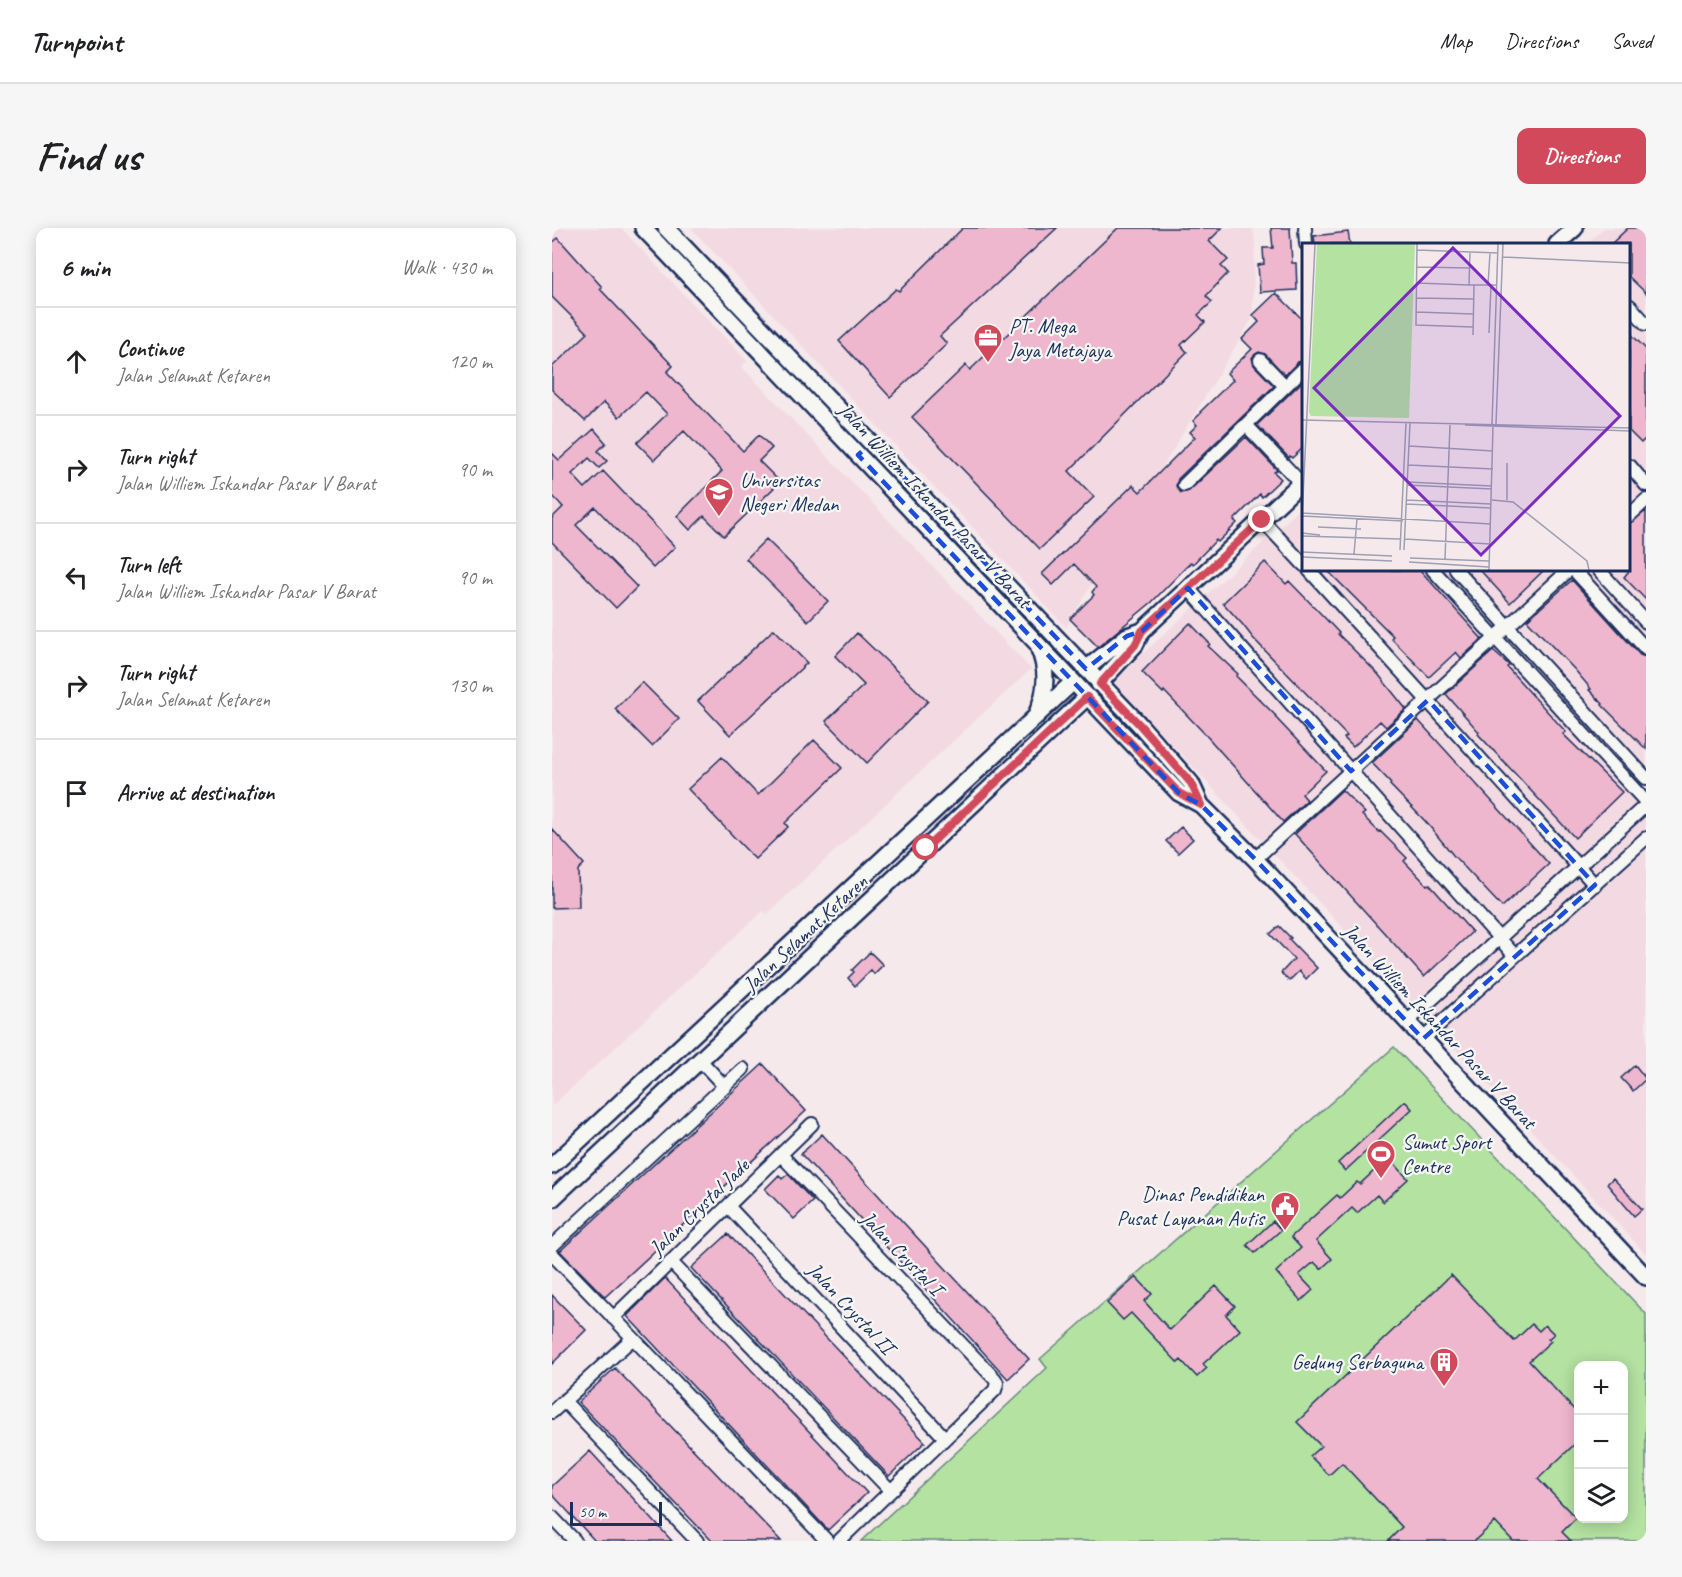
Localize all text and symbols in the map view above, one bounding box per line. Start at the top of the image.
text: Turnpoint [30,24,122,59]
text: Map [1440,28,1472,54]
text: Directions [1505,28,1578,54]
text: Saved [1611,28,1652,54]
button: Directions [1517,128,1646,184]
text: Find us [36,130,141,183]
inset map [1302,243,1631,572]
text: 6 min [60,251,110,284]
text: Walk · 430 m [402,255,492,280]
place label: PT. Mega Jaya Metajaya [1008,313,1114,363]
office icon: PT. Mega Jaya Metajaya [972,322,1004,364]
text: Continue [117,335,183,363]
icon: ahead [60,345,93,378]
text: 120 m [449,349,492,374]
text: Jalan Selamat Ketaren [117,363,270,388]
street label: Jalan Williem Iskandar Pasar V Barat [832,396,1039,615]
text: Turn right [117,443,194,471]
icon: right [60,453,93,486]
text: 90 m [458,457,492,482]
place label: Universitas Negeri Medan [740,467,839,517]
text: Jalan Williem Iskandar Pasar V Barat [117,471,376,496]
school or university icon: Universitas Negeri Medan [703,476,735,518]
route end [1248,506,1274,532]
text: Turn left [117,551,181,579]
icon: left [60,561,93,594]
text: 90 m [458,565,492,590]
text: Jalan Williem Iskandar Pasar V Barat [117,579,376,604]
text: Turn right [117,659,194,687]
icon: right [60,669,93,702]
text: 130 m [449,673,492,698]
text: Jalan Selamat Ketaren [117,687,270,712]
icon: arrive [60,777,93,810]
text: Arrive at destination [117,779,274,807]
route start [912,834,938,860]
street label: Jalan Selamat Ketaren [737,868,873,998]
street label: Jalan Williem Iskandar Pasar V Barat [1337,917,1544,1136]
place label: Sumut Sport Centre [1402,1129,1493,1179]
sports icon: Sumut Sport Centre [1365,1138,1397,1180]
street label: Jalan Crystal Jade [643,1152,755,1262]
place label: Dinas Pendidikan Pusat Layanan Autis [1117,1181,1266,1231]
public building icon: Dinas Pendidikan Pusat Layanan Autis [1269,1190,1301,1232]
street label: Jalan Crystal I [855,1205,952,1304]
street label: Jalan Crystal II [801,1256,903,1363]
building icon: Gedung Serbaguna [1428,1346,1460,1388]
place label: Gedung Serbaguna [1292,1349,1425,1375]
map controls [1574,1361,1628,1523]
button: + [1574,1361,1628,1415]
button: − [1574,1415,1628,1469]
button: layers [1574,1469,1628,1523]
scale bar [570,1499,662,1526]
text: 50 m [579,1502,606,1522]

